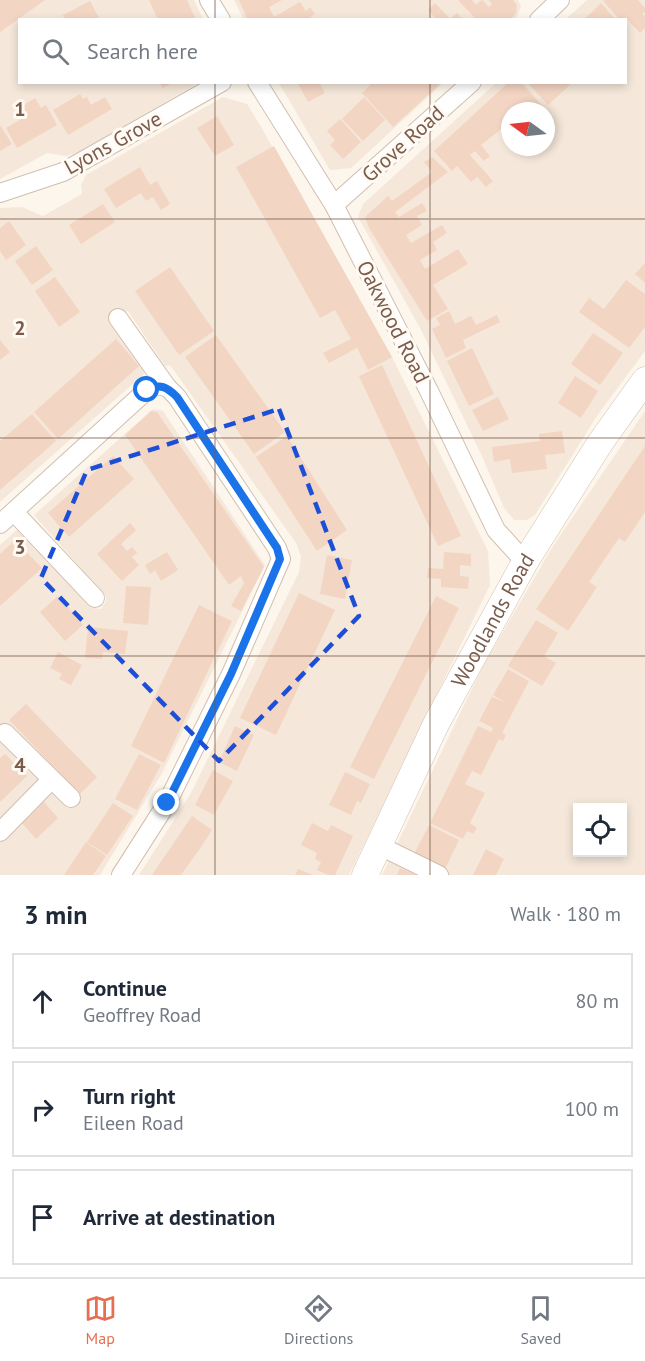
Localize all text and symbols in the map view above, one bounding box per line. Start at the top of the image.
search box [18,18,627,84]
icon: search [39,35,72,68]
text: Search here [87,37,198,65]
text: 1 [14,96,26,122]
street label: Grove Road [356,100,449,188]
north arrow [501,102,555,156]
street label: Lyons Grove [59,105,166,180]
street label: Oakwood Road [351,256,436,388]
text: 2 [14,315,26,341]
route start [133,376,159,402]
text: 3 [14,534,26,560]
street label: Woodlands Road [445,548,540,692]
text: 4 [14,752,26,778]
route end [153,789,179,815]
map controls [573,803,627,857]
button: locate [573,803,627,857]
text: 3 min [24,898,87,931]
text: Walk · 180 m [510,901,621,927]
text: Continue [83,974,167,1002]
icon: ahead [26,985,59,1018]
text: 80 m [576,988,619,1014]
text: Geoffrey Road [83,1002,201,1028]
text: Turn right [83,1082,175,1110]
icon: right [26,1093,59,1126]
text: 100 m [565,1096,619,1122]
text: Eileen Road [83,1110,184,1136]
icon: arrive [26,1201,59,1234]
text: Arrive at destination [83,1203,275,1231]
tab: Map [84,1292,117,1348]
tab: Directions [284,1292,353,1348]
tab: Saved [521,1292,561,1348]

